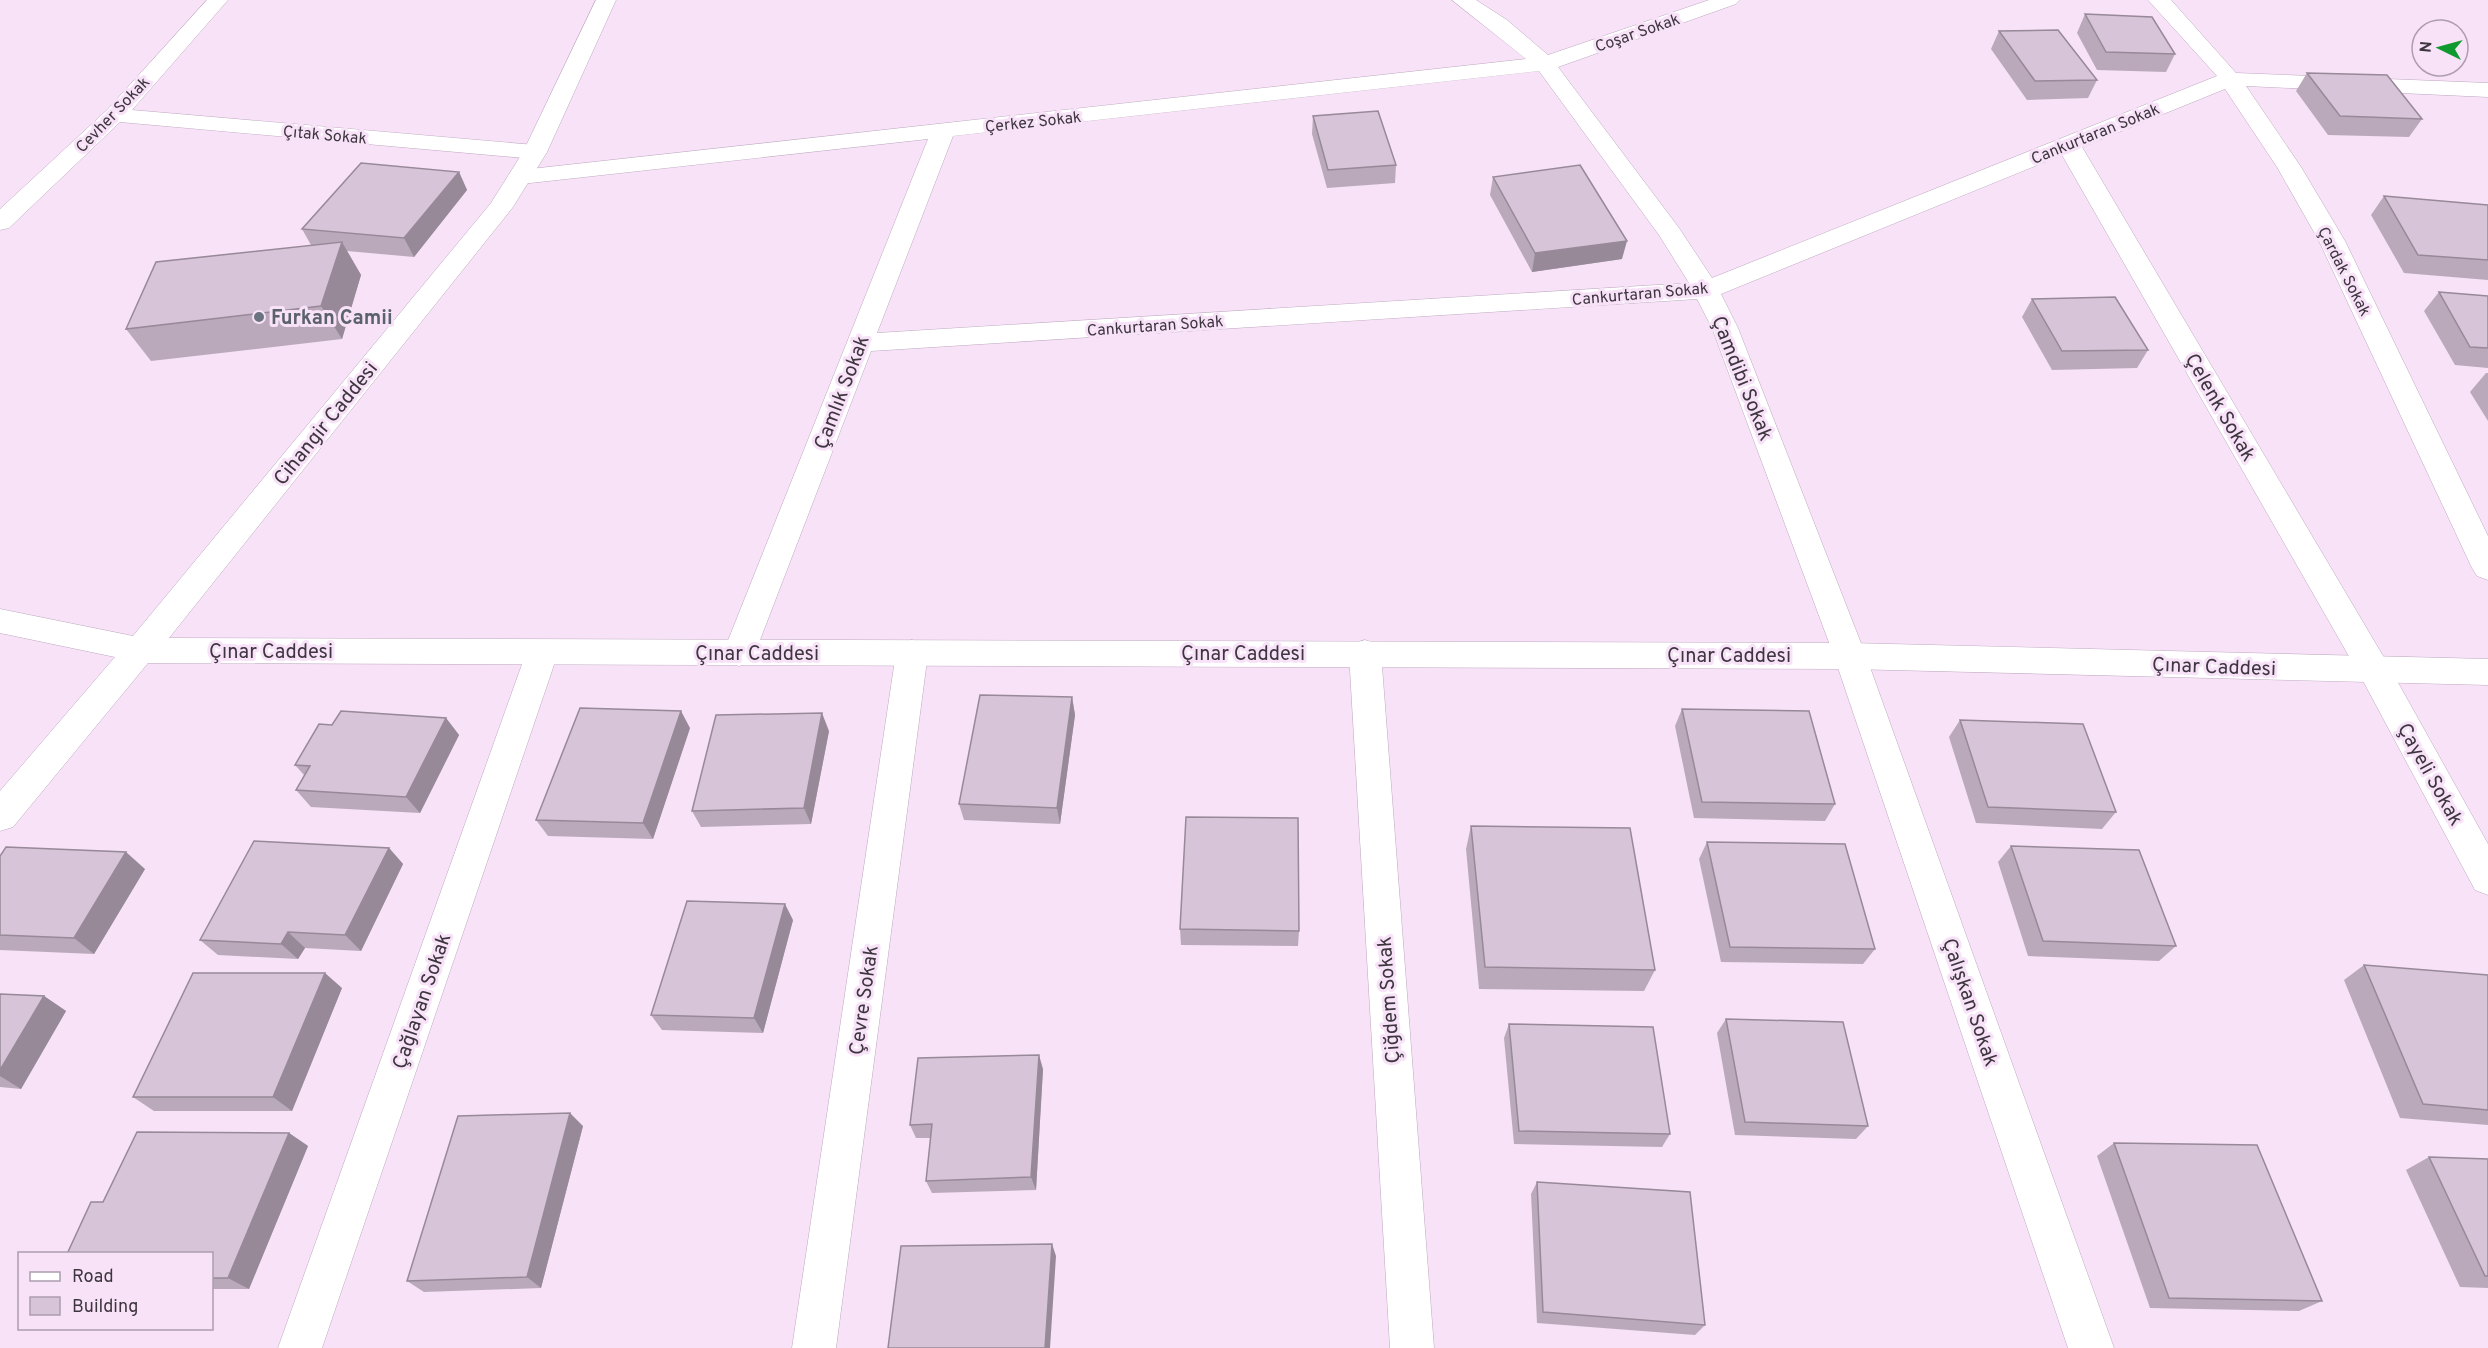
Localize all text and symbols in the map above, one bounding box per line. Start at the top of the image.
street label: Coşar Sokak [1593,10,1683,58]
north arrow [2410,18,2470,78]
text: N [2417,40,2438,53]
street label: Cevher Sokak [72,73,155,158]
street label: Cankurtaran Sokak [2029,100,2163,170]
street label: Çerkez Sokak [984,108,1082,138]
street label: Çıtak Sokak [282,122,368,150]
street label: Çardak Sokak [2312,224,2374,320]
street label: Cankurtaran Sokak [1571,279,1709,311]
place label: Furkan Camii [271,306,393,332]
marker: Furkan Camii [252,310,266,324]
street label: Cankurtaran Sokak [1086,312,1224,342]
street label: Çamdibi Sokak [1704,313,1778,445]
street label: Çamlık Sokak [809,332,877,454]
street label: Çelenk Sokak [2178,349,2261,467]
street label: Cihangir Caddesi [269,357,384,491]
street label: Çınar Caddesi [209,640,333,666]
street label: Çınar Caddesi [695,642,819,668]
street label: Çınar Caddesi [1181,642,1305,668]
street label: Çınar Caddesi [1667,644,1791,670]
street label: Çınar Caddesi [2151,653,2276,683]
street label: Çayeli Sokak [2390,719,2468,831]
street label: Çağlayan Sokak [388,930,458,1073]
street label: Çalışkan Sokak [1935,935,2003,1070]
street label: Çiğdem Sokak [1373,936,1407,1064]
street label: Çevre Sokak [844,944,886,1057]
legend [18,1252,213,1330]
text: Road [72,1266,114,1289]
text: Building [72,1296,138,1319]

